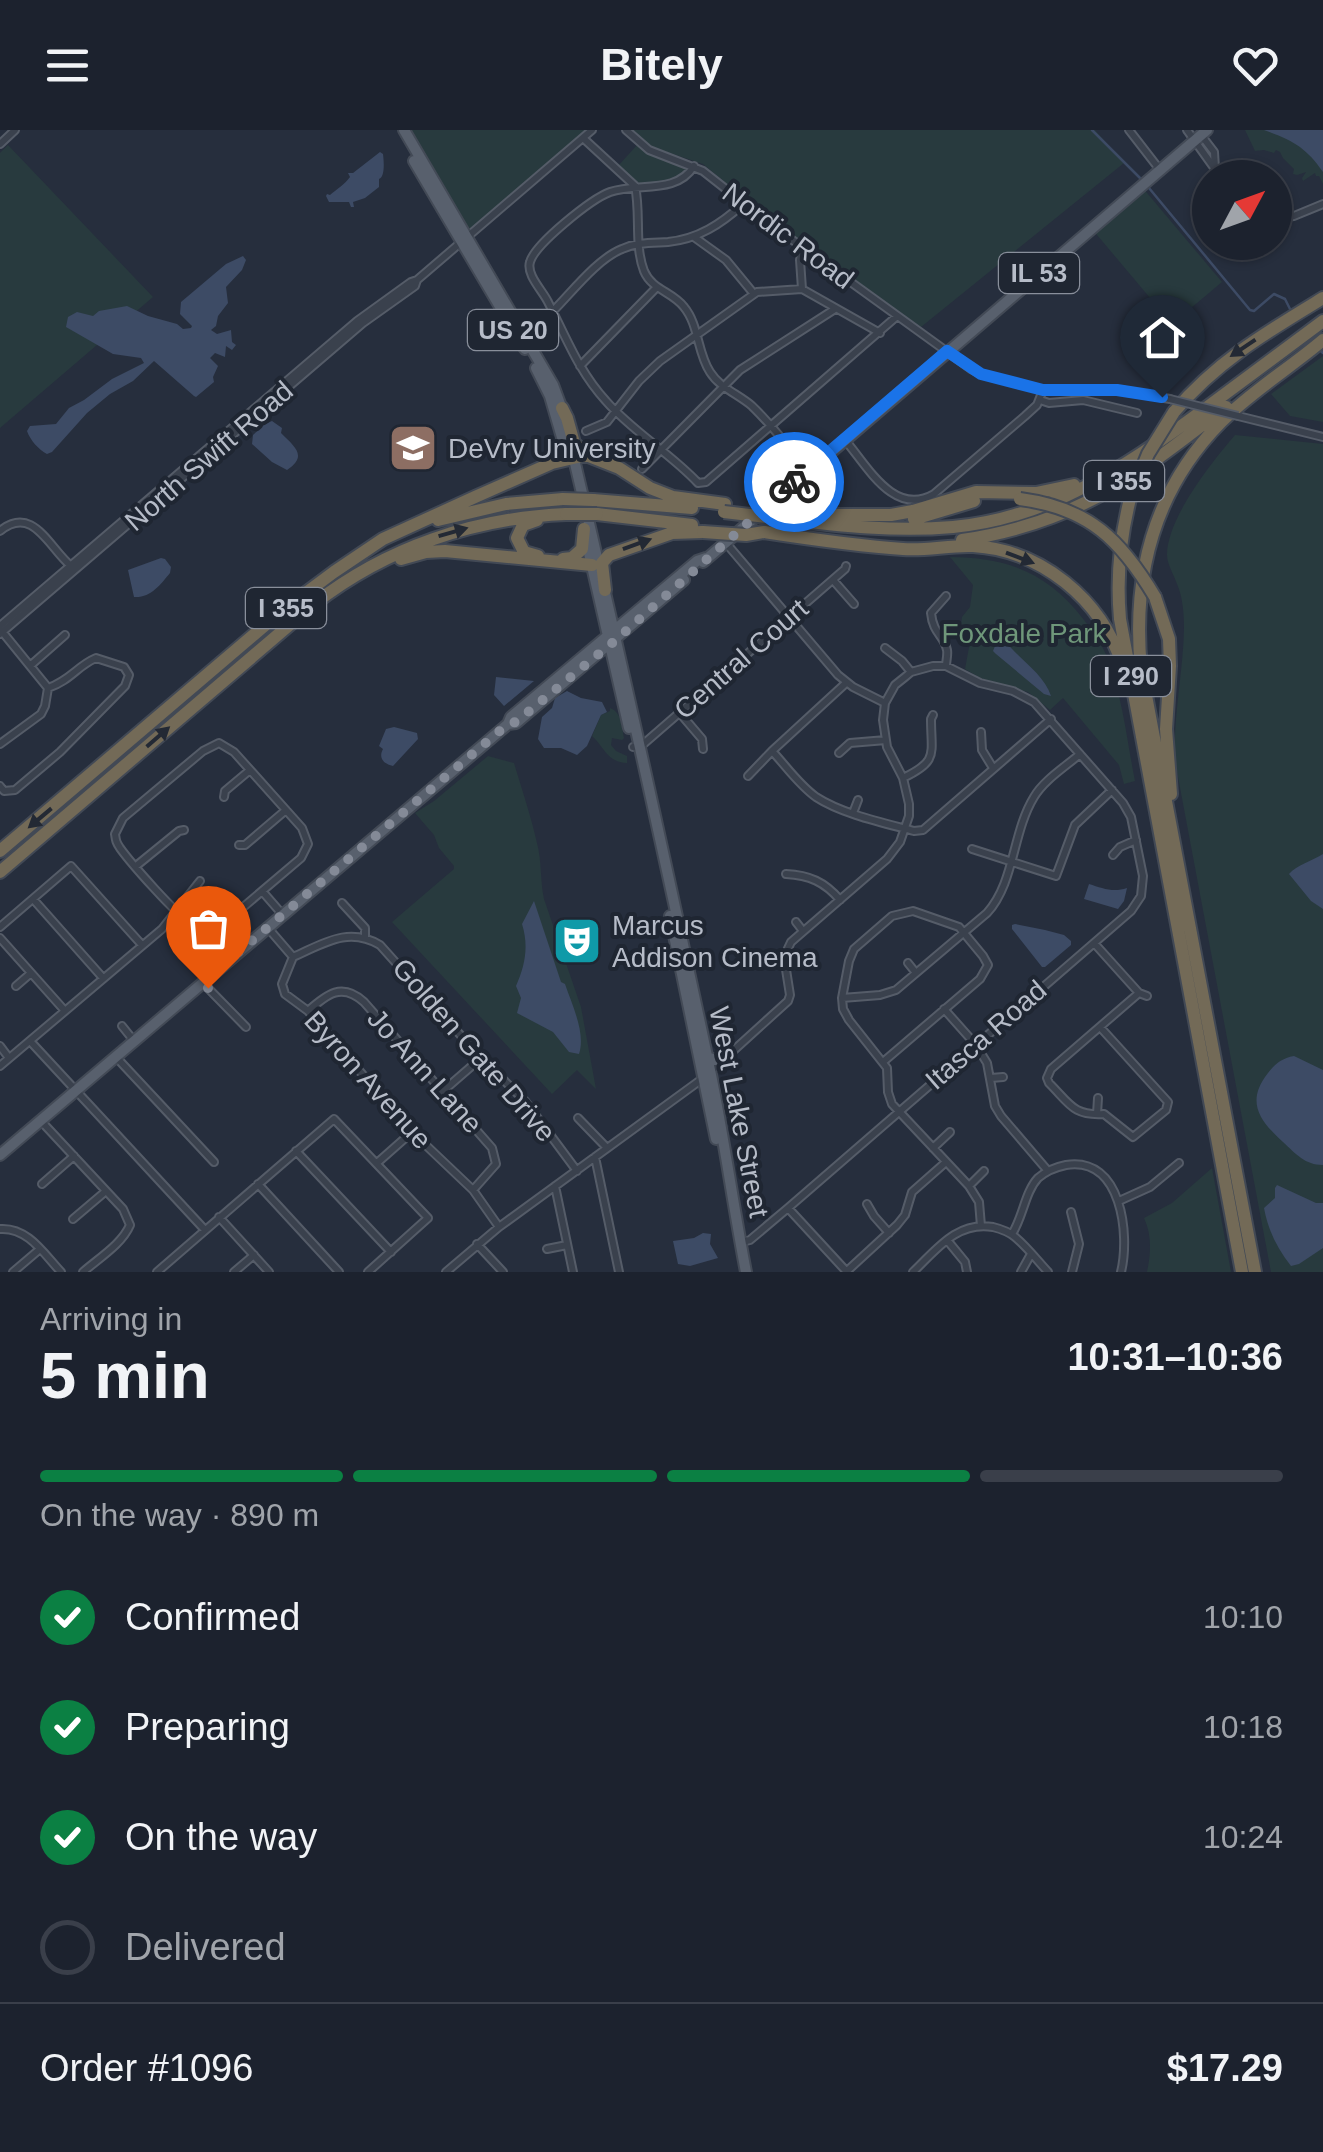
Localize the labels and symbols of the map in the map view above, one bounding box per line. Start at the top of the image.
north arrow [1192,160,1292,260]
street label: Nordic Road [717,177,859,295]
road number: IL 53 [999,253,1079,293]
pin [1120,295,1205,398]
road number: US 20 [468,310,558,350]
one-way arrow [1230,338,1257,357]
street label: North Swift Road [119,375,299,537]
school or university icon: DeVry University [387,422,439,474]
courier [744,432,844,532]
place label: DeVry University [448,433,655,464]
road number: I 355 [1084,461,1164,501]
one-way arrow [438,524,469,539]
one-way arrow [622,536,652,551]
one-way arrow [1005,551,1035,566]
road number: I 355 [246,588,326,628]
street label: Central Court [668,593,814,725]
park label: Foxdale Park [942,618,1107,649]
road number: I 290 [1091,656,1171,696]
one-way arrow [146,726,171,748]
one-way arrow [28,807,53,829]
pin [166,886,251,989]
place label: Marcus Addison Cinema [612,910,818,973]
theatre icon: Marcus Addison Cinema [551,915,603,967]
street label: Golden Gate Drive [386,952,562,1148]
street label: Itasca Road [919,974,1053,1096]
street label: Jo Ann Lane [361,1003,489,1139]
street label: West Lake Street [703,1004,775,1220]
street label: Byron Avenue [298,1005,438,1155]

